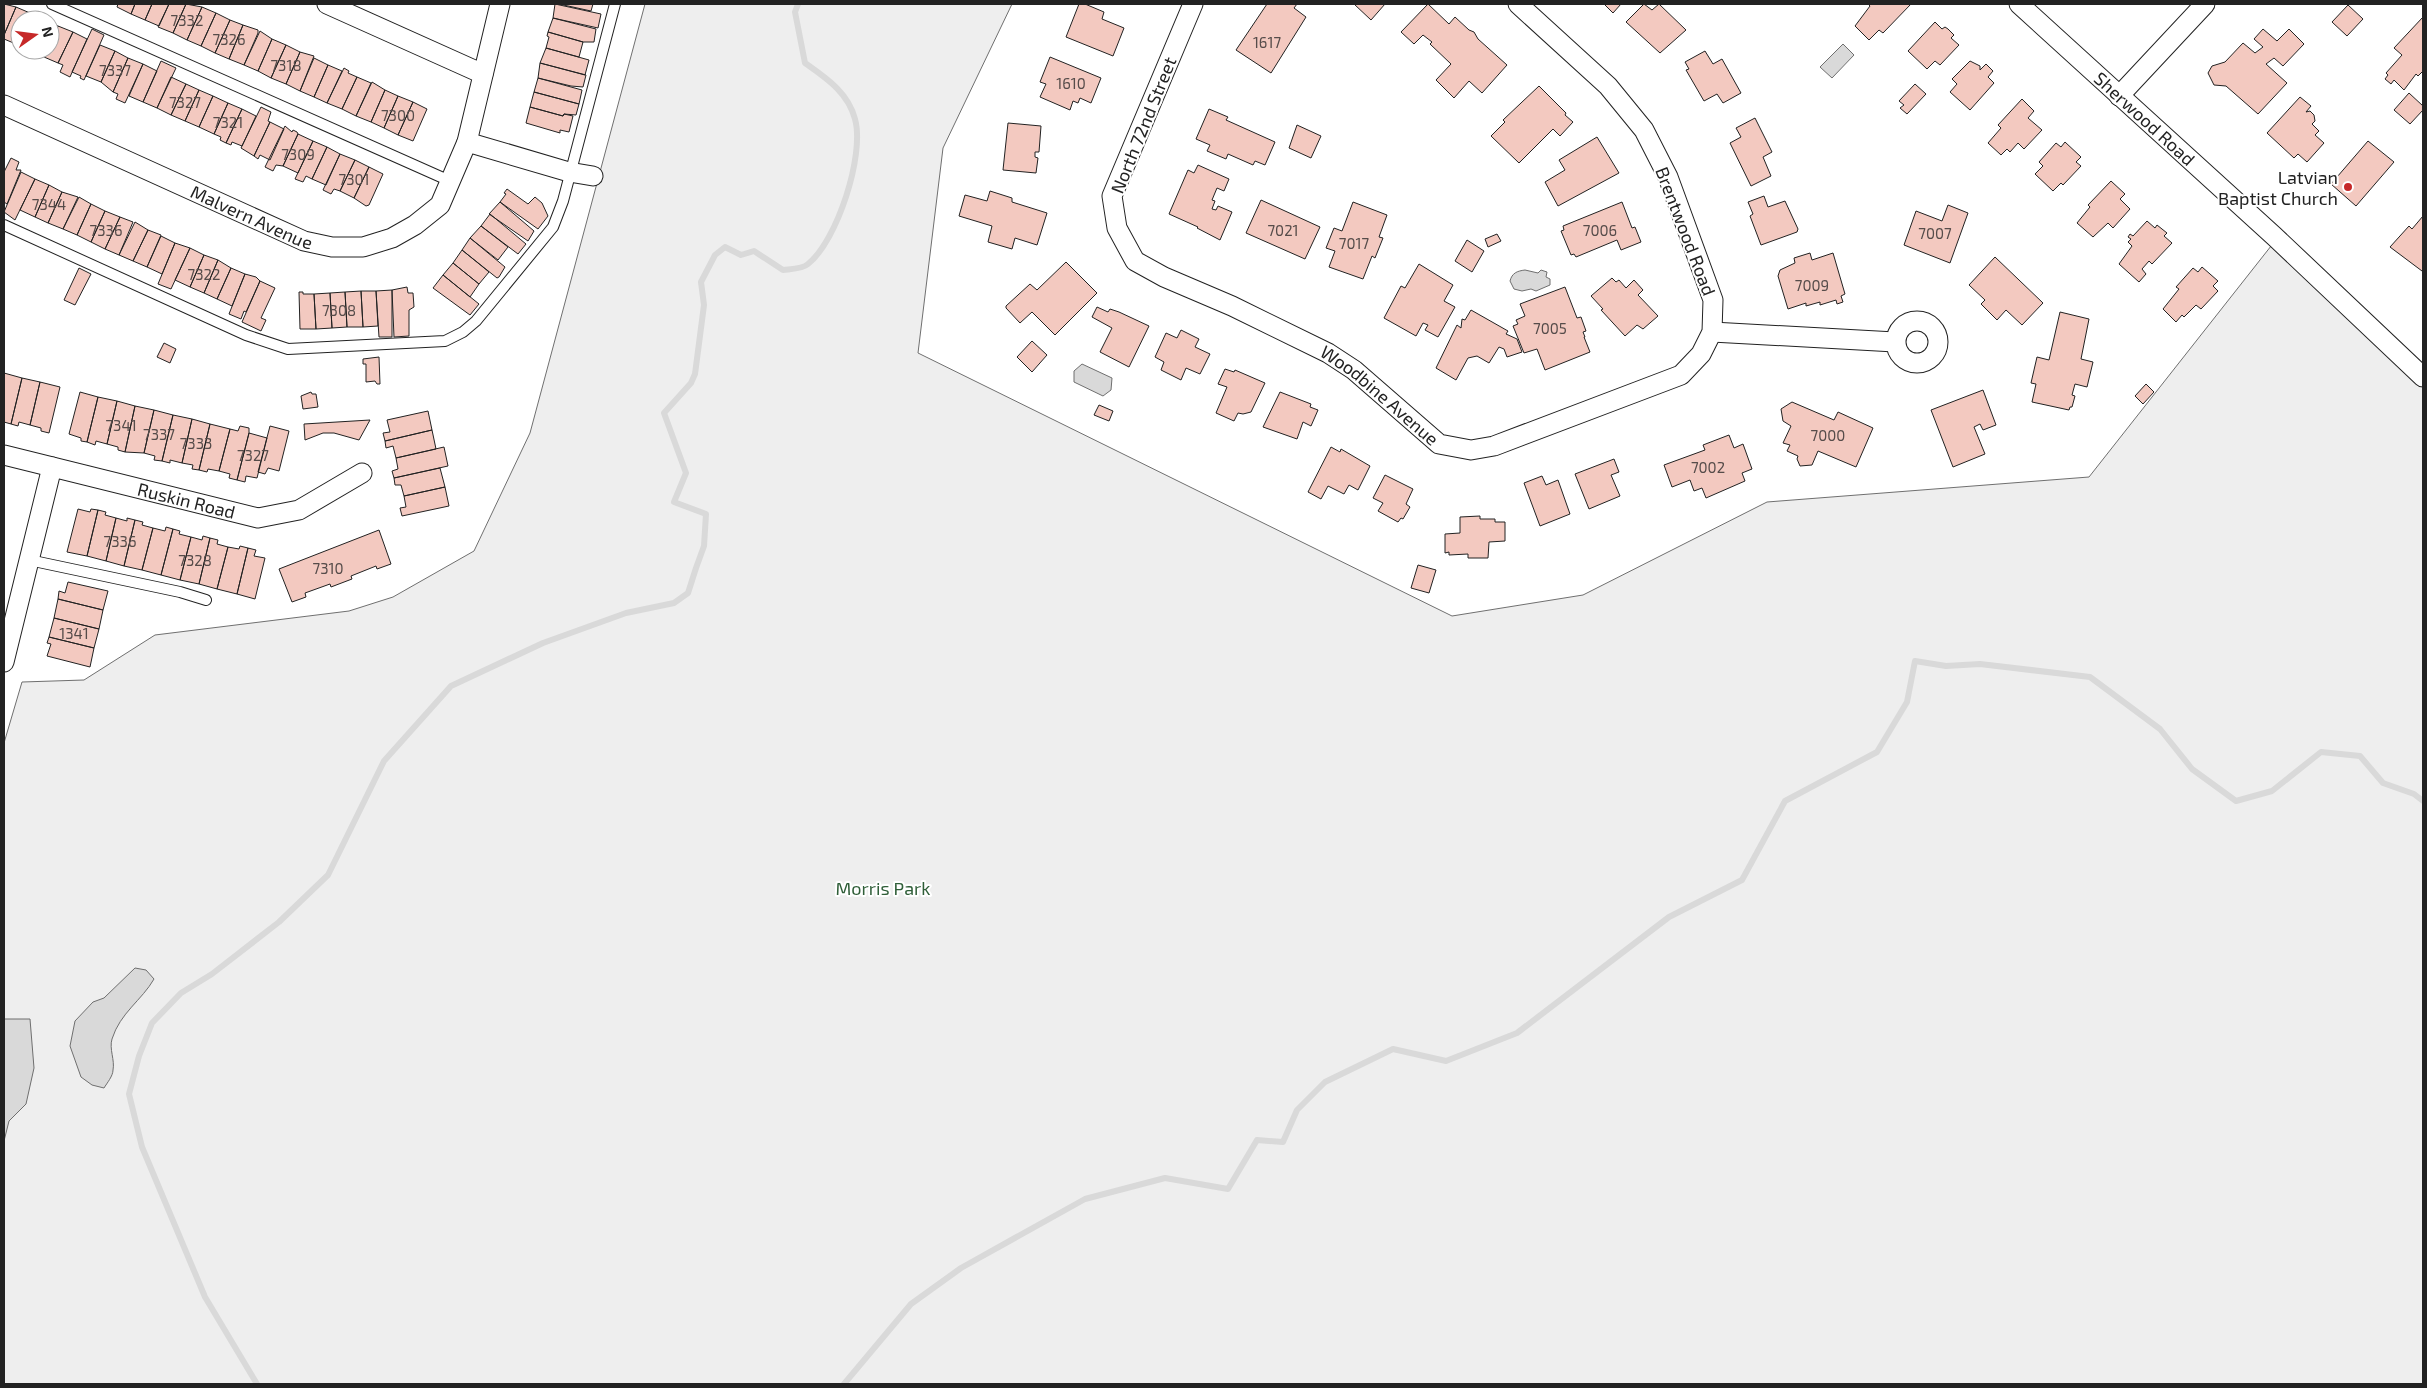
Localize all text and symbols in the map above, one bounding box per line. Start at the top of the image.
north arrow [10,10,60,60]
house number: 7332 [171,11,203,29]
text: N [39,25,58,39]
house number: 7326 [212,30,246,48]
house number: 1617 [1253,33,1281,51]
street label: North 72nd Street [1106,53,1181,197]
house number: 7318 [270,56,302,74]
house number: 7337 [99,61,131,79]
street label: Sherwood Road [2090,67,2200,170]
house number: 1610 [1056,74,1086,92]
house number: 7327 [169,93,201,111]
house number: 7300 [381,106,415,124]
house number: 7321 [213,113,243,131]
house number: 7309 [281,145,315,163]
street label: Brentwood Road [1651,164,1721,298]
place label: Latvian Baptist Church [2218,166,2338,209]
house number: 7301 [338,170,370,188]
street label: Malvern Avenue [187,180,314,253]
marker: Latvian Baptist Church [2342,181,2354,193]
house number: 7344 [32,195,66,213]
house number: 7336 [90,221,122,239]
house number: 7021 [1267,221,1299,239]
house number: 7006 [1583,221,1617,239]
house number: 7007 [1918,224,1952,242]
house number: 7017 [1339,234,1369,252]
house number: 7322 [188,265,220,283]
house number: 7009 [1795,276,1829,294]
house number: 7308 [322,301,356,319]
house number: 7005 [1533,319,1567,337]
street label: Woodbine Avenue [1317,340,1443,450]
house number: 7341 [105,416,137,434]
house number: 7337 [143,425,175,443]
house number: 7000 [1811,426,1845,444]
house number: 7333 [180,434,212,452]
house number: 7327 [237,446,269,464]
house number: 7002 [1691,458,1725,476]
street label: Ruskin Road [135,478,238,523]
house number: 7336 [104,532,136,550]
house number: 7328 [178,551,212,569]
house number: 7310 [312,559,344,577]
house number: 1341 [59,624,89,642]
park label: Morris Park [836,877,930,899]

